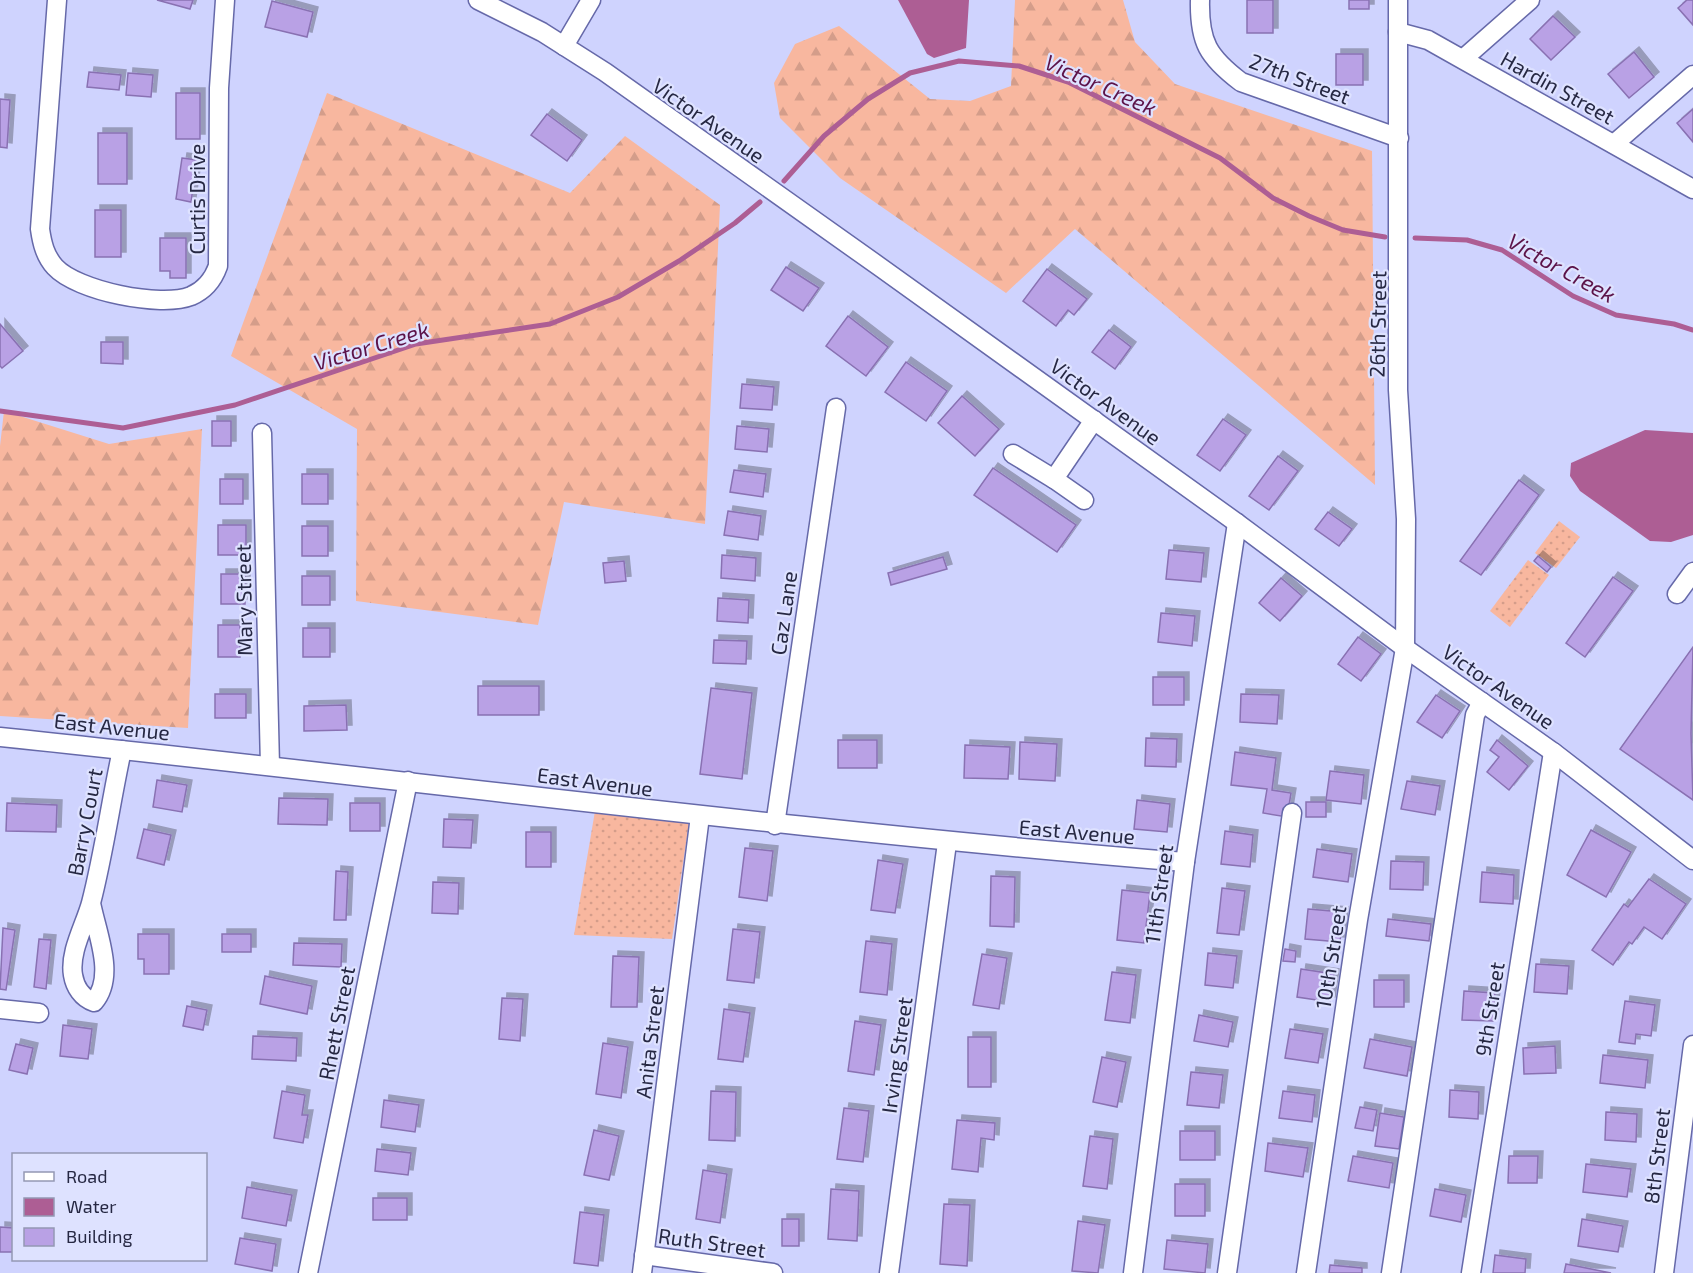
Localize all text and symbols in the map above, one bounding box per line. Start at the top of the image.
street label: Hardin Street [1497,45,1619,129]
street label: 27th Street [1246,47,1354,109]
water label: Victor Creek [1041,48,1161,120]
street label: Victor Avenue [648,72,770,168]
street label: Curtis Drive [184,144,209,254]
water label: Victor Creek [1503,227,1621,307]
street label: 26th Street [1364,270,1390,378]
water label: Victor Creek [310,315,432,375]
street label: Victor Avenue [1046,352,1166,450]
street label: Mary Street [230,544,256,656]
street label: Caz Lane [765,569,801,657]
street label: Victor Avenue [1438,638,1560,734]
street label: East Avenue [53,707,171,745]
street label: East Avenue [536,761,654,801]
street label: Barry Court [61,766,107,878]
street label: East Avenue [1018,813,1136,849]
street label: 11th Street [1139,843,1177,945]
street label: 10th Street [1309,904,1351,1010]
street label: 9th Street [1469,960,1509,1058]
street label: Rhett Street [313,964,359,1082]
street label: Anita Street [630,984,668,1100]
street label: Irving Street [875,995,917,1115]
street label: 8th Street [1638,1107,1674,1205]
legend [12,1153,207,1261]
text: Road [66,1165,107,1187]
text: Water [66,1195,116,1217]
street label: Ruth Street [657,1222,767,1262]
text: Building [66,1225,133,1247]

